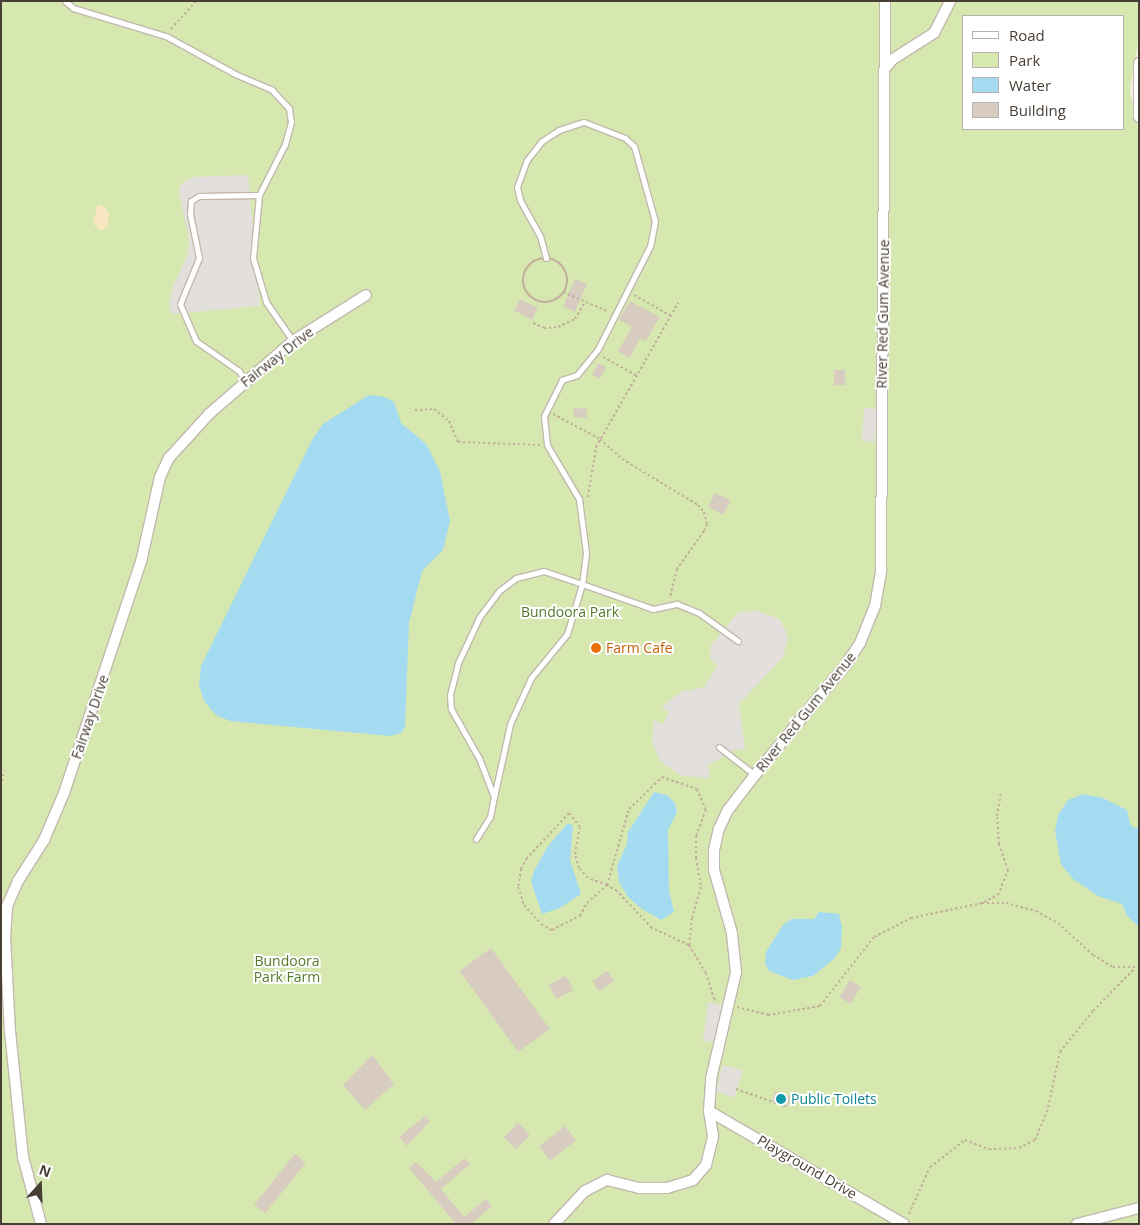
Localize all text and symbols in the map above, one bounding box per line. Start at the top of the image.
legend [962,15,1125,130]
text: Road [1009,25,1045,45]
text: Park [1009,50,1040,70]
text: Water [1009,75,1051,95]
text: Building [1009,100,1066,120]
street label: River Red Gum Avenue [873,239,893,389]
street label: Fairway Drive [237,323,317,391]
park label: Bundoora Park [521,604,619,620]
place label: Farm Cafe [606,640,672,656]
marker: Farm Cafe [590,642,602,654]
street label: River Red Gum Avenue [753,649,859,775]
street label: Fairway Drive [68,673,112,761]
park label: Bundoora Park Farm [254,953,320,986]
place label: Public Toilets [791,1091,877,1107]
marker: Public Toilets [775,1093,787,1105]
street label: Playground Drive [754,1132,860,1202]
north arrow [15,1160,65,1210]
text: N [37,1160,54,1181]

